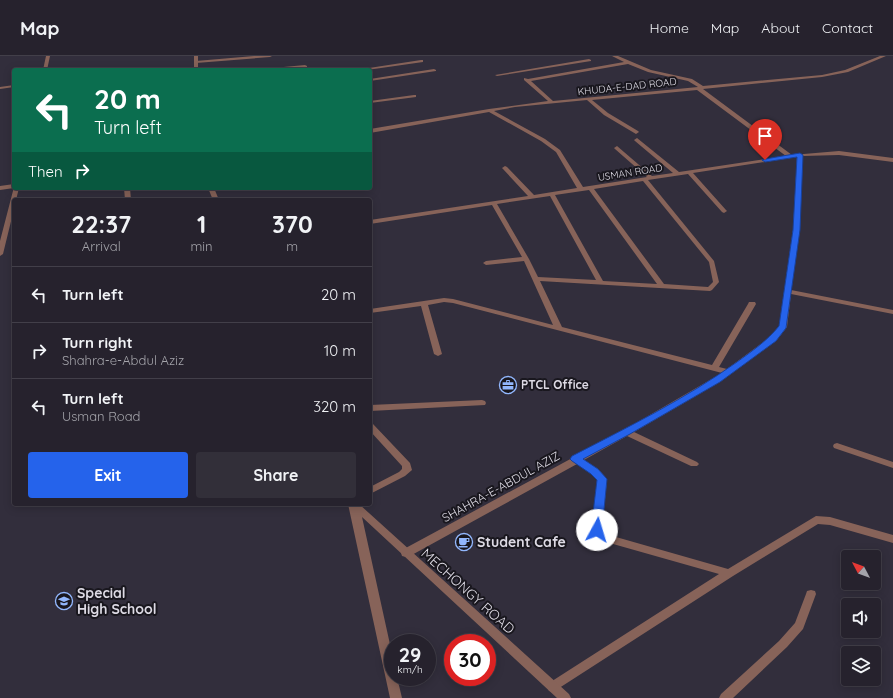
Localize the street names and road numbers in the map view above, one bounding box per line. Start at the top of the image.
street label: KHUDA-E-DAD ROAD [577,75,677,98]
street label: USMAN ROAD [597,161,663,184]
street label: SHAHRA-E-ABDUL AZIZ [439,448,563,525]
street label: MECHONGY ROAD [417,544,519,638]

